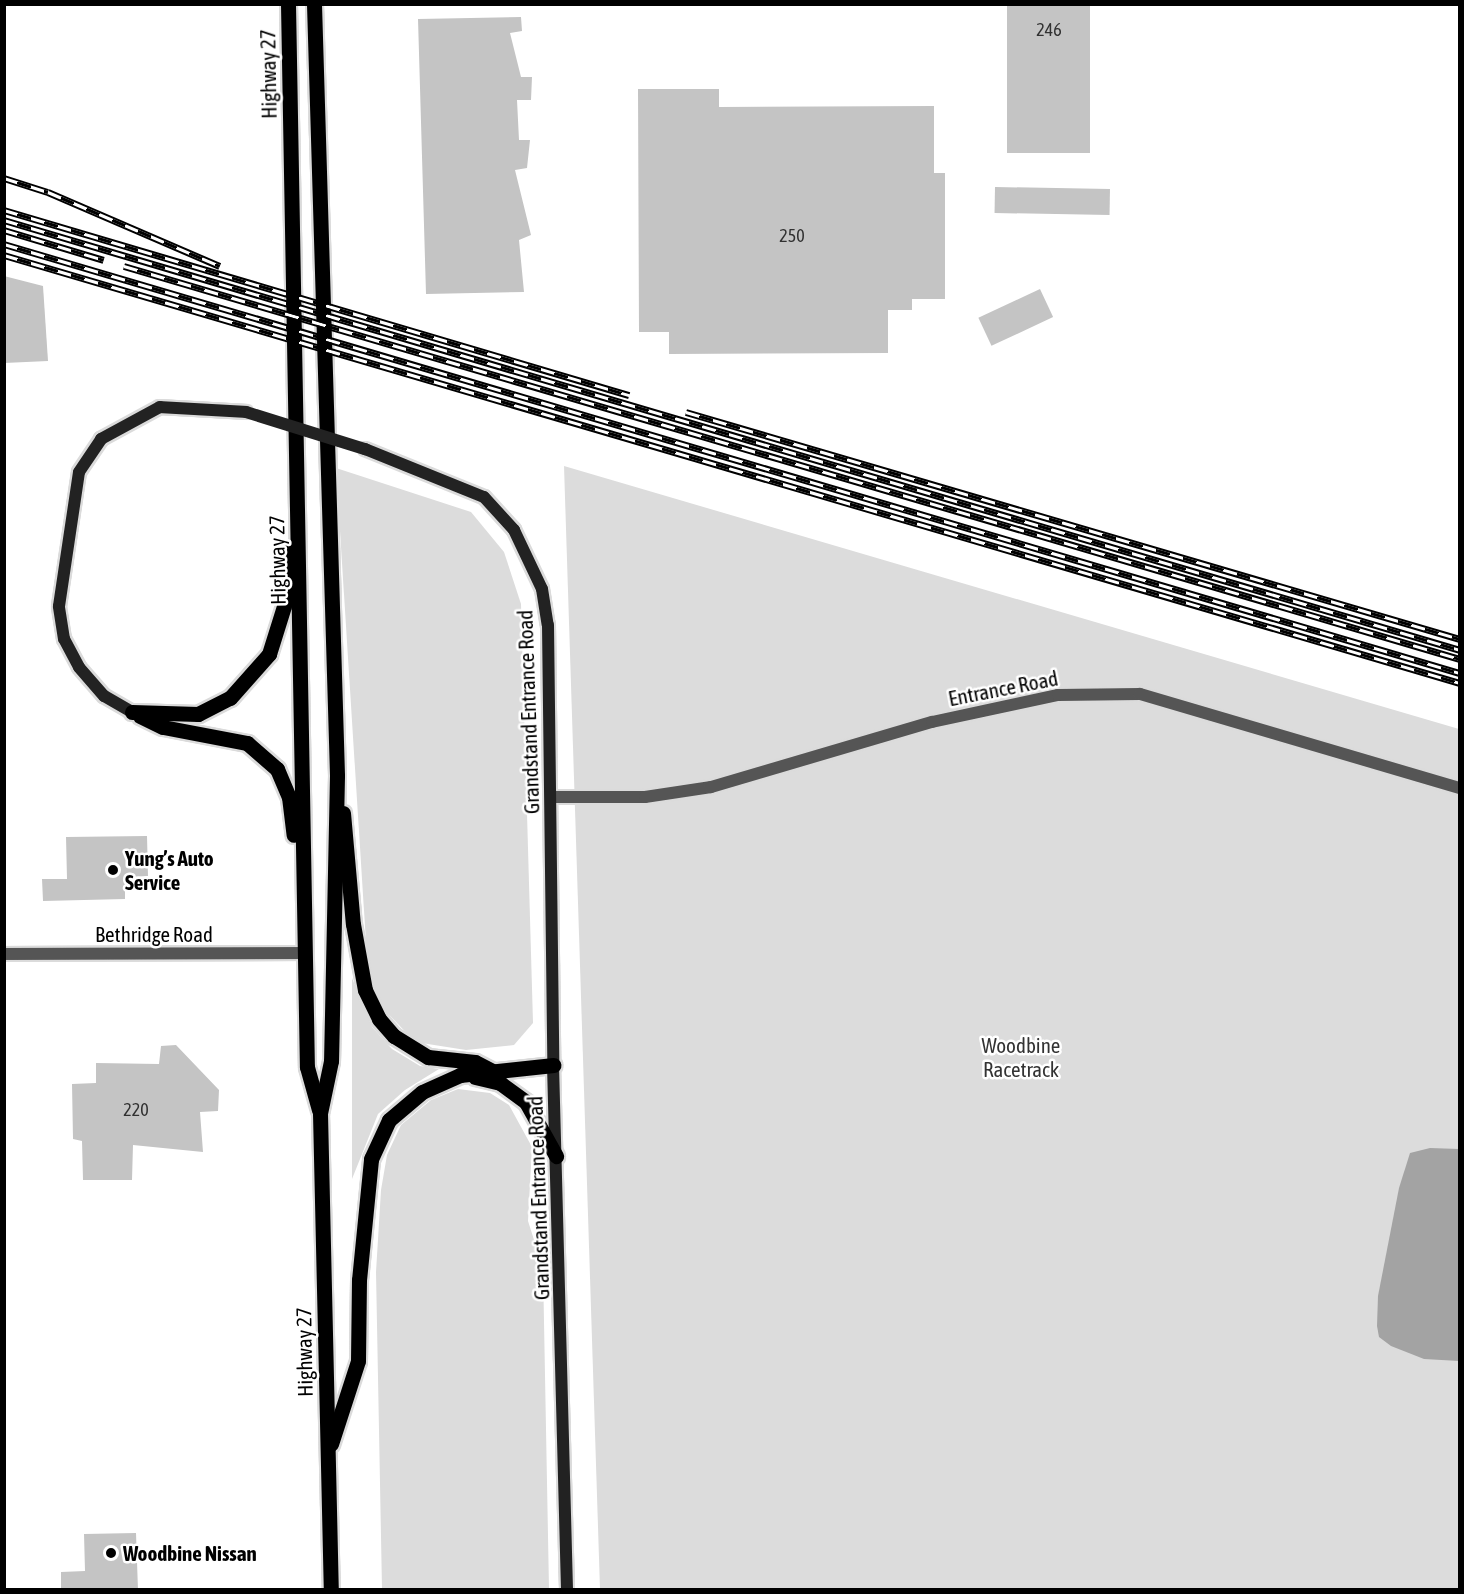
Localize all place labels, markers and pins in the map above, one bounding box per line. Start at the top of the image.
place label: Yung’s Auto Service [125,845,214,895]
marker: Yung’s Auto Service [106,863,120,877]
place label: Woodbine Nissan [123,1540,257,1566]
marker: Woodbine Nissan [104,1546,118,1560]

